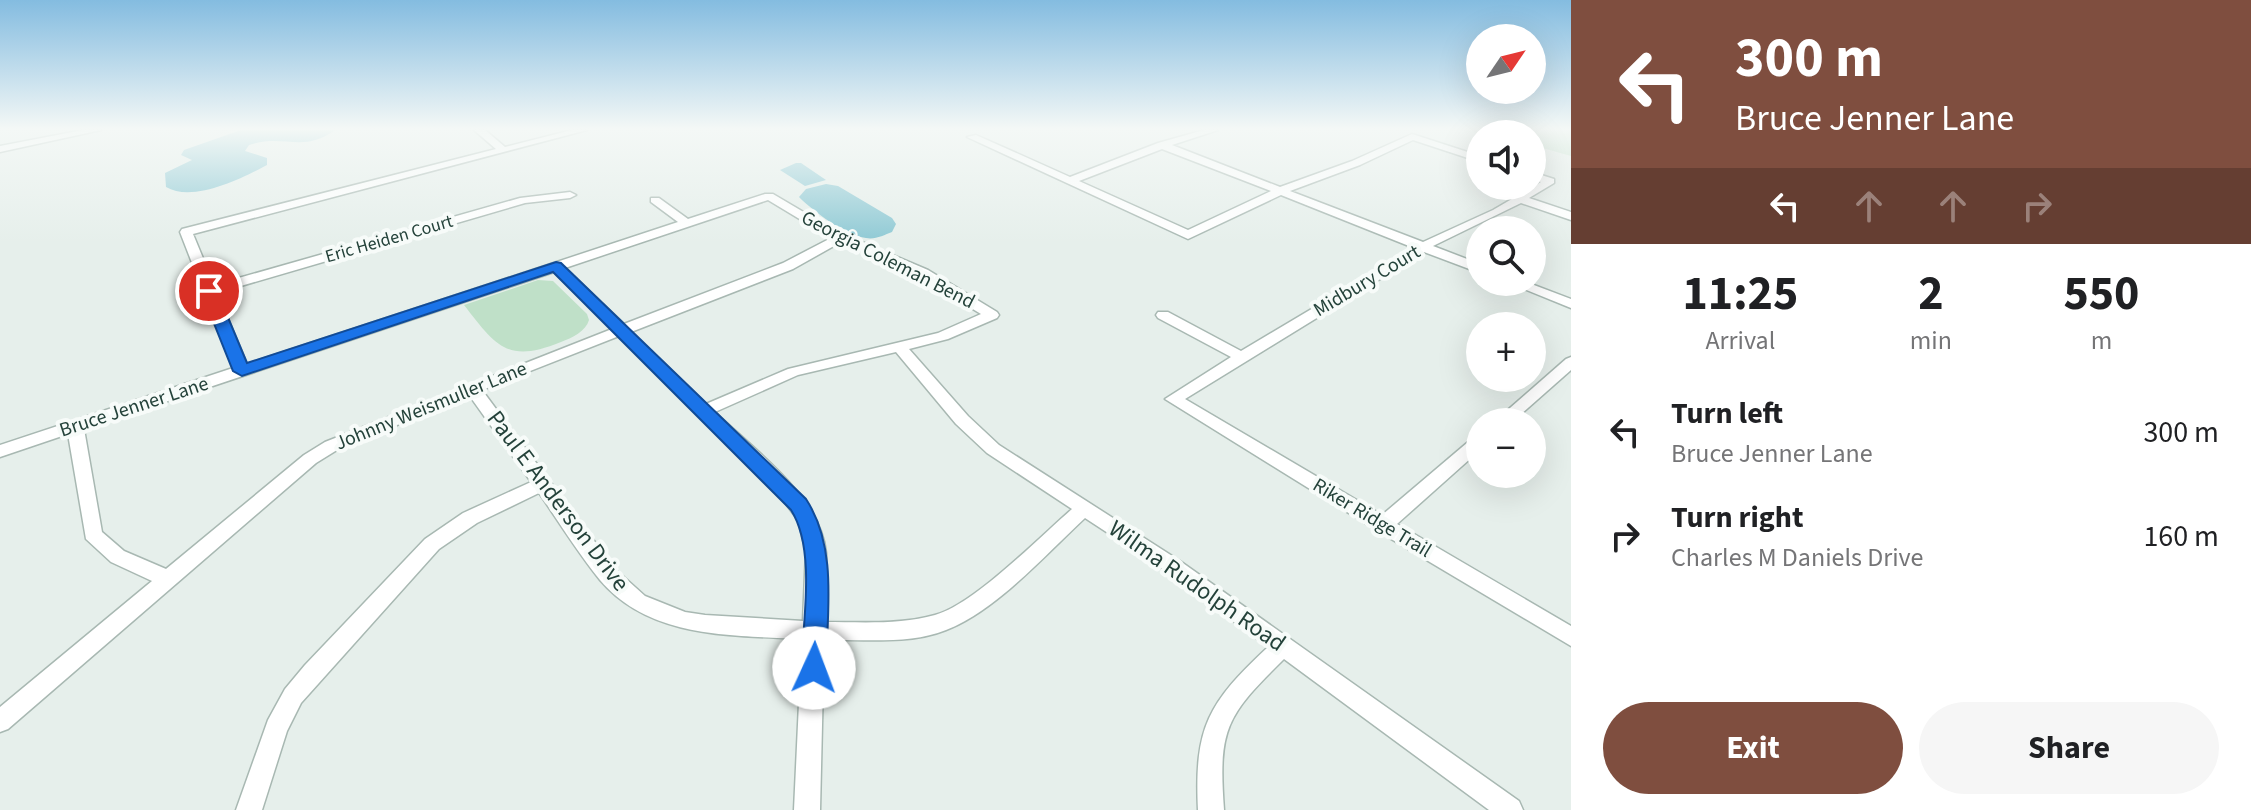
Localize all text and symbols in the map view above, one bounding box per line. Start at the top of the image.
text: 300 m [1735,19,1883,98]
north arrow [1466,24,1546,104]
map controls [1466,24,1546,488]
icon: left [1603,32,1707,136]
text: Bruce Jenner Lane [1735,93,2014,144]
button: sound [1466,120,1546,200]
icon: left [1763,184,1807,228]
icon: ahead [1847,184,1891,228]
icon: ahead [1931,184,1975,228]
icon: right [2015,184,2059,228]
street label: Georgia Coleman Bend [796,204,980,316]
street label: Eric Heiden Court [322,209,456,269]
button: search [1466,216,1546,296]
street label: Midbury Court [1308,238,1426,324]
pin [175,257,243,325]
text: 11:25 [1682,260,1798,328]
text: 2 [1918,260,1944,328]
text: 550 [2063,260,2139,328]
icon: arrive [187,269,231,313]
button: + [1466,312,1546,392]
text: Arrival [1705,322,1775,359]
text: min [1910,322,1952,359]
text: m [2091,322,2112,359]
street label: Johnny Weismuller Lane [331,355,531,457]
street label: Bruce Jenner Lane [56,370,212,444]
text: Turn left [1671,392,1783,435]
street label: Paul E Anderson Drive [478,403,638,599]
button: − [1466,408,1546,488]
icon: left [1603,410,1647,454]
text: 300 m [2143,411,2219,454]
text: Bruce Jenner Lane [1671,435,1873,472]
street label: Riker Ridge Trail [1307,471,1437,565]
text: Turn right [1671,496,1803,539]
street label: Wilma Rudolph Road [1101,512,1293,660]
icon: right [1603,514,1647,558]
text: 160 m [2143,515,2219,558]
text: Charles M Daniels Drive [1671,539,1924,576]
position arrow [772,626,856,710]
button: Exit [1603,702,1903,794]
button: Share [1919,702,2219,794]

